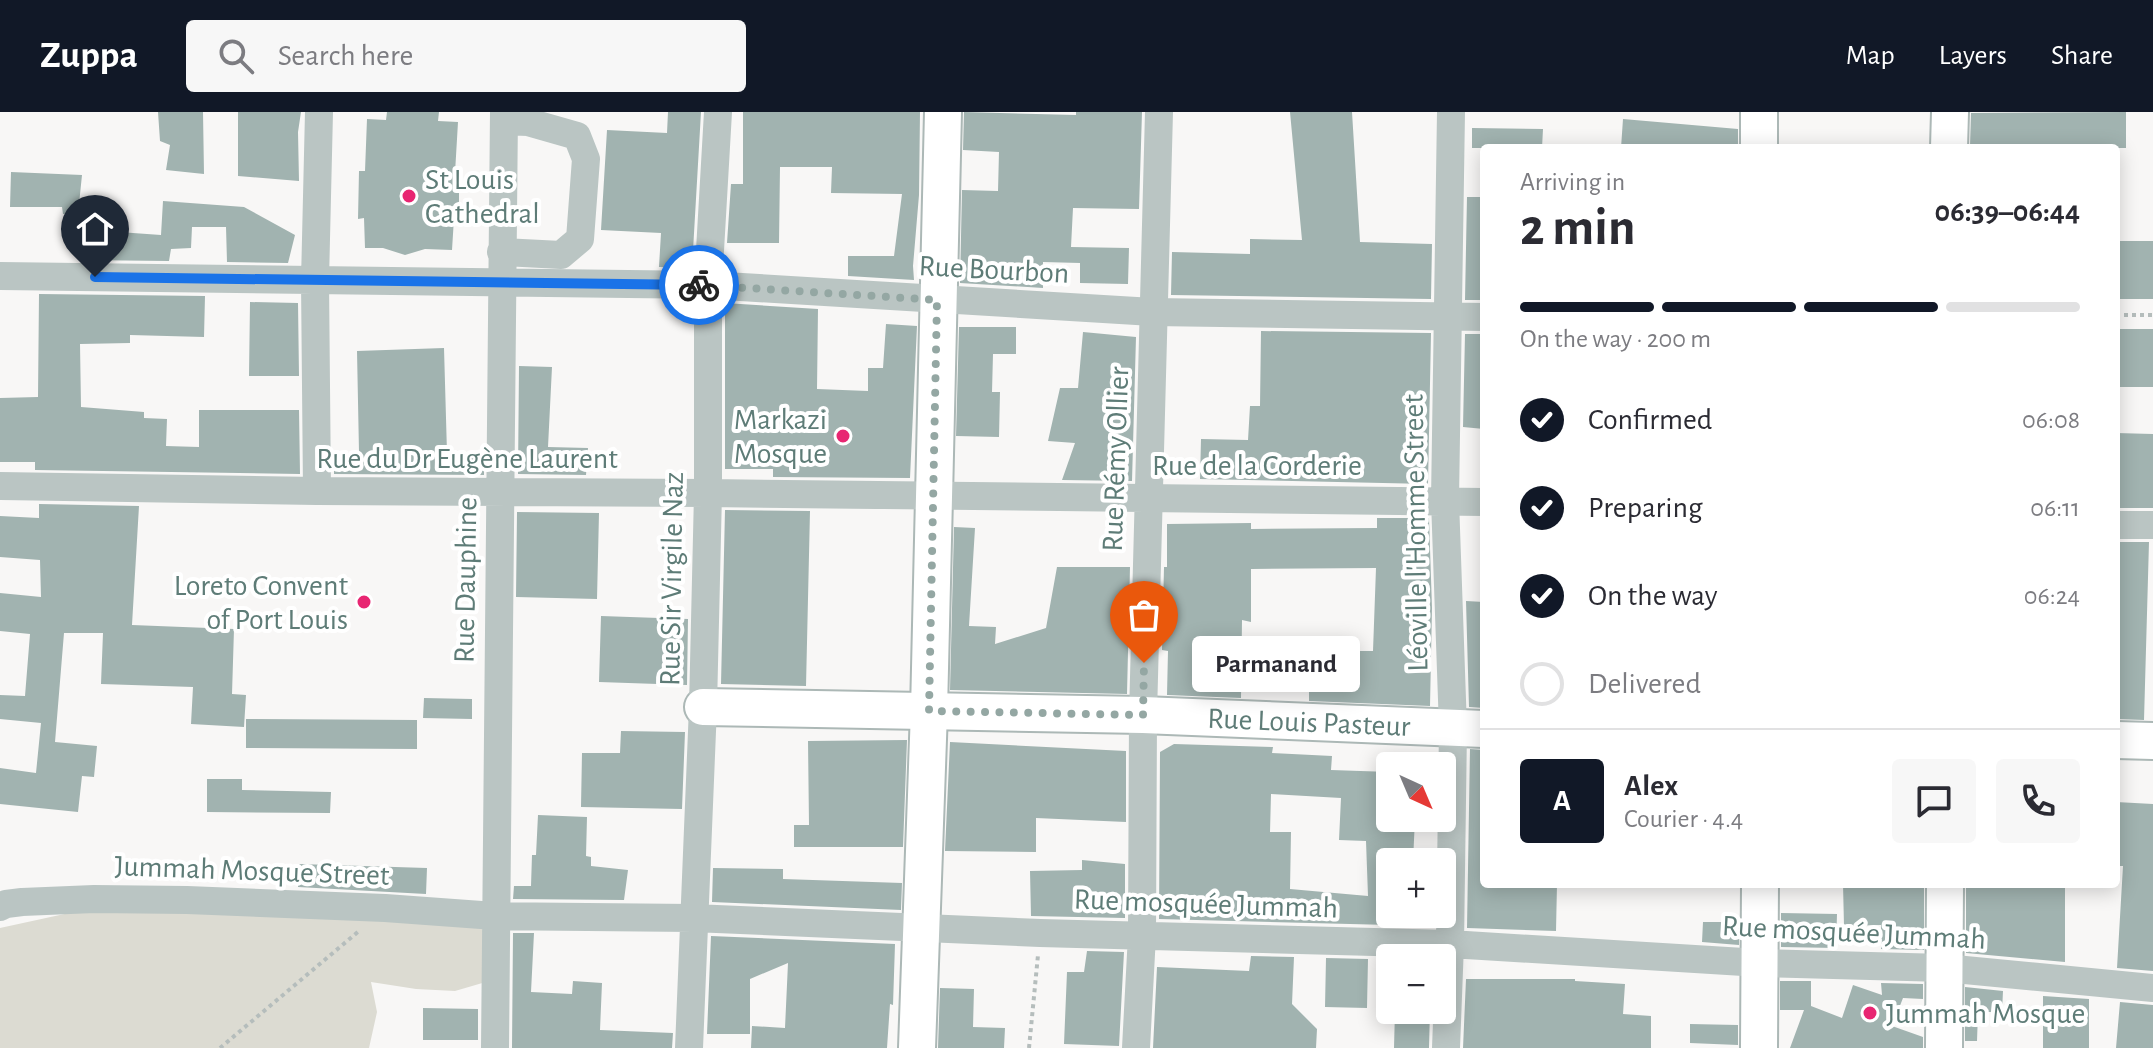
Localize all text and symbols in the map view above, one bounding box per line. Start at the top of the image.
search box [186,20,746,92]
icon: search [214,34,258,78]
text: Zuppa [40,37,138,75]
text: Search here [278,41,413,71]
text: Map [1846,42,1895,70]
text: Layers [1939,42,2007,70]
text: Share [2051,42,2113,70]
place label: St Louis Cathedral [425,165,540,229]
text: Arriving in [1520,169,1625,195]
marker: St Louis Cathedral [400,187,418,205]
pin [61,195,129,277]
text: 06:39–06:44 [1935,197,2080,227]
text: 2 min [1520,202,1635,254]
icon: home [73,207,117,251]
courier [659,245,739,325]
street label: Rue Bourbon [918,251,1070,289]
icon: bike [677,263,721,307]
text: On the way · 200 m [1520,326,1711,352]
street label: Rue Rémy Ollier [1098,366,1134,552]
street label: Léoville l'Homme Street [1399,394,1433,672]
icon: check [1520,398,1564,442]
place label: Markazi Mosque [734,405,827,469]
text: Confirmed [1588,405,1712,435]
text: 06:08 [2022,407,2080,433]
marker: Markazi Mosque [834,427,852,445]
street label: Rue du Dr Eugène Laurent [316,444,618,474]
street label: Rue de la Corderie [1152,451,1362,481]
street label: Rue Sir Virgile Naz [655,472,689,686]
icon: check [1520,486,1564,530]
text: Preparing [1588,493,1703,523]
text: 06:11 [2030,495,2080,521]
street label: Rue Dauphine [450,497,482,663]
place label: Loreto Convent of Port Louis [174,571,348,635]
icon: check [1520,574,1564,618]
pin [1110,581,1178,663]
text: On the way [1588,581,1717,611]
text: 06:24 [2024,583,2080,609]
marker: Loreto Convent of Port Louis [355,593,373,611]
icon: bag [1122,593,1166,637]
callout: Parmanand [1192,635,1360,691]
text: Parmanand [1215,651,1337,677]
text: Delivered [1588,669,1701,699]
street label: Rue Louis Pasteur [1207,704,1411,742]
north arrow [1376,752,1456,832]
map controls [1376,752,1456,1024]
button: chat [1892,759,1976,843]
button: phone [1996,759,2080,843]
text: Alex [1624,771,1678,801]
text: A [1553,786,1571,816]
text: Courier · 4.4 [1624,806,1743,832]
button: + [1376,848,1456,928]
street label: Jummah Mosque Street [114,851,390,891]
street label: Rue mosquée Jummah [1073,884,1339,924]
street label: Rue mosquée Jummah [1721,911,1987,955]
button: − [1376,944,1456,1024]
place label: Jummah Mosque [1886,999,2085,1029]
marker: Jummah Mosque [1861,1004,1879,1022]

